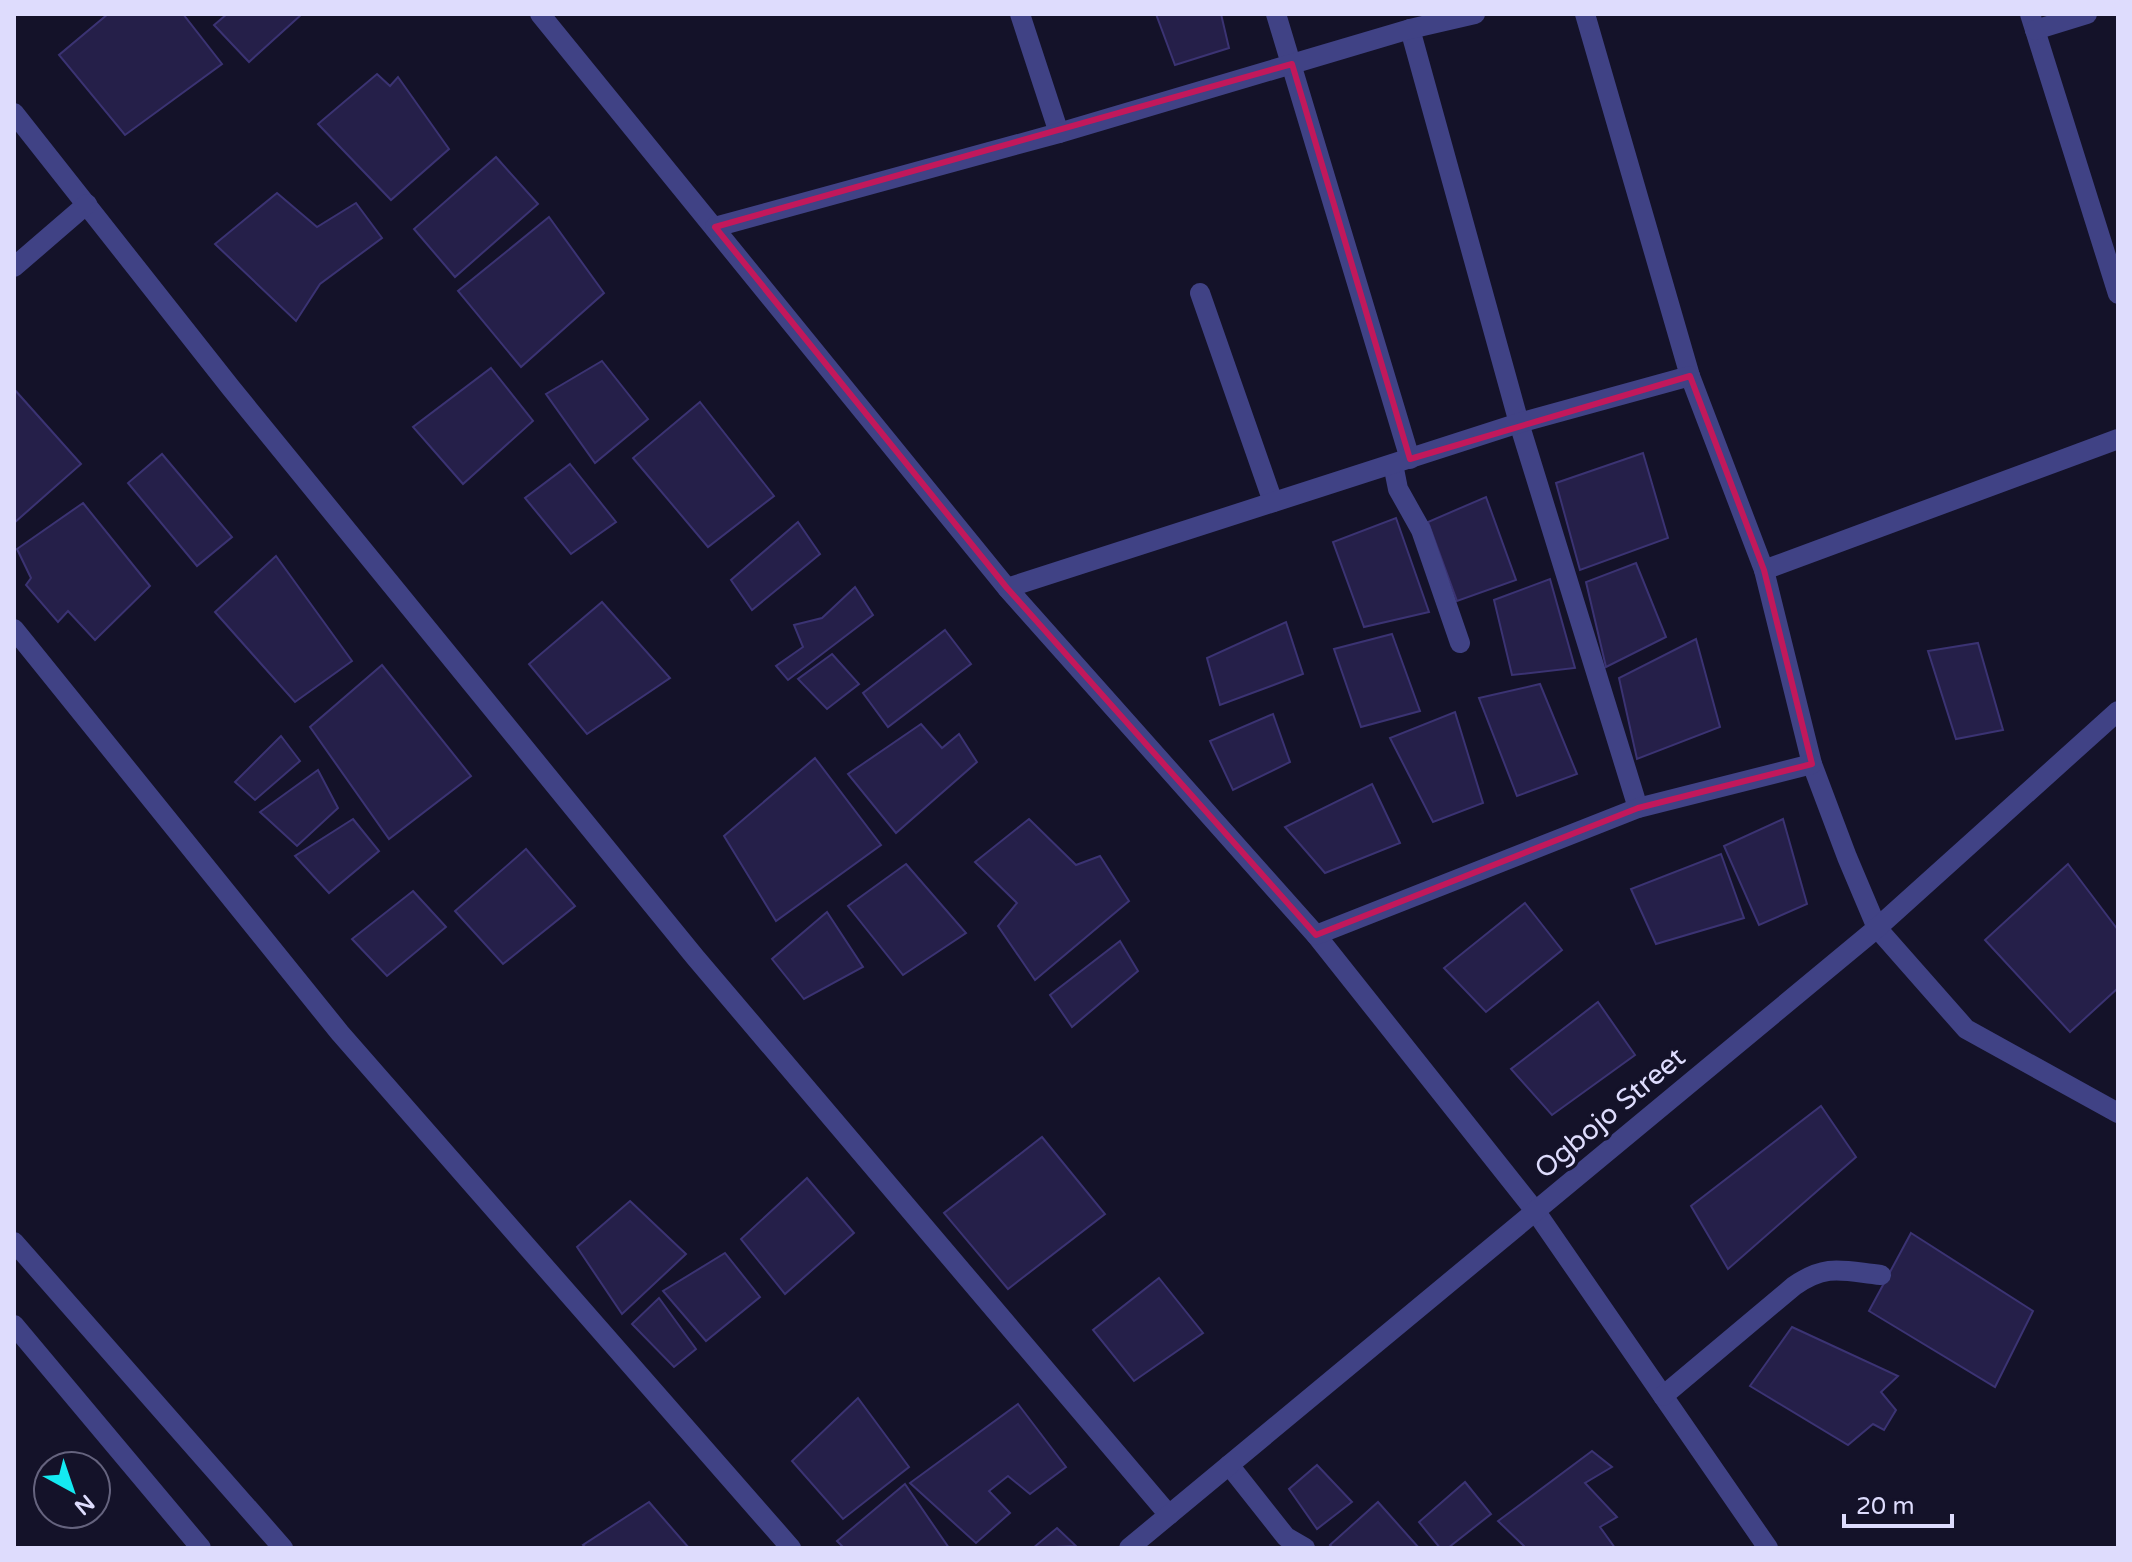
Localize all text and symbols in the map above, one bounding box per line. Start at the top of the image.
street label: Ogbojo Street [1528,1040,1692,1186]
north arrow [32,1450,112,1530]
scale bar [1844,1478,1952,1528]
text: N [69,1489,99,1520]
text: 20 m [1856,1492,1914,1521]

